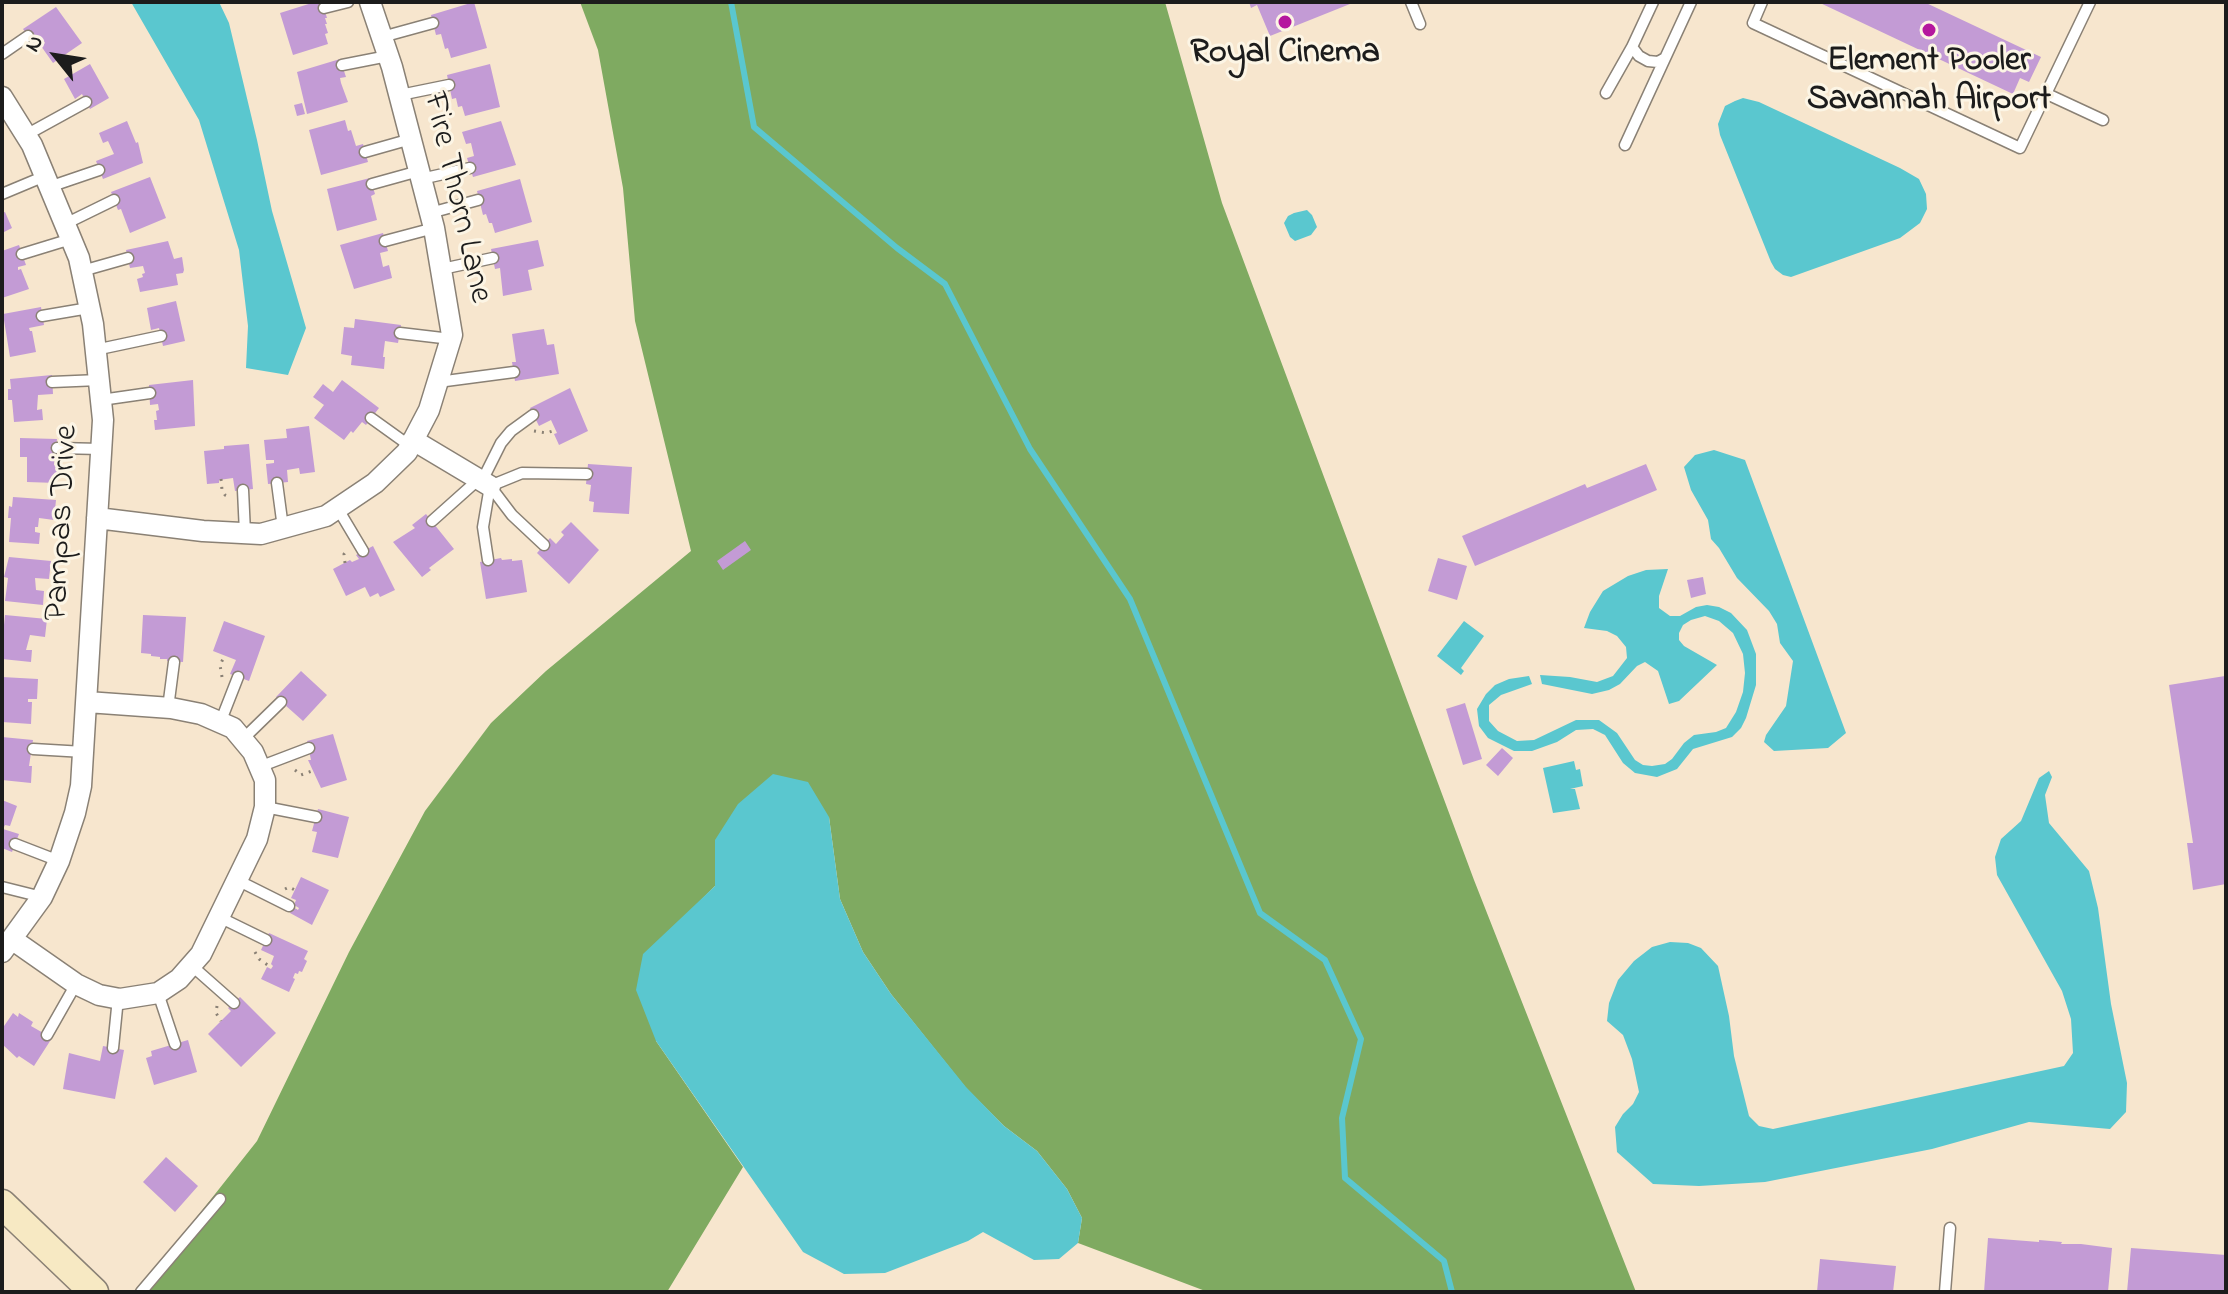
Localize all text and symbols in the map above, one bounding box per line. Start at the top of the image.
marker: Royal Cinema [1276,13,1294,31]
north arrow [16,16,96,96]
marker: Element Pooler Savannah Airport [1920,21,1938,39]
text: N [18,30,53,58]
place label: Royal Cinema [1190,35,1380,75]
place label: Element Pooler Savannah Airport [1807,43,2051,122]
street label: Fire Thorn Lane [411,89,499,307]
street label: Pampas Drive [38,424,90,622]

